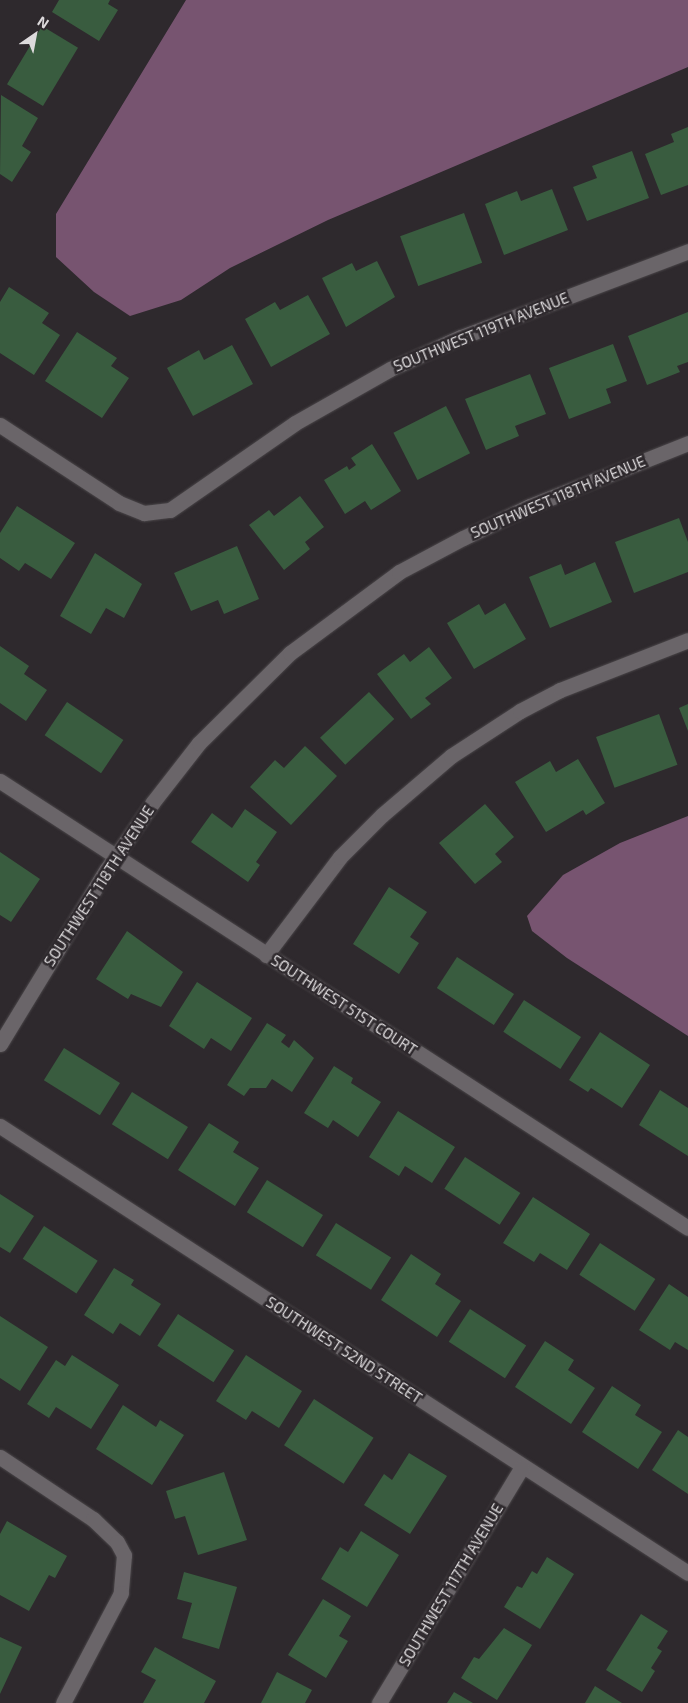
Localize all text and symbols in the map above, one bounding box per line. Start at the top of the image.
north arrow [10,10,60,60]
text: N [35,12,52,32]
street label: SOUTHWEST 119TH AVENUE [390,288,572,376]
street label: SOUTHWEST 118TH AVENUE [468,452,648,542]
street label: SOUTHWEST 118TH AVENUE [40,802,158,970]
street label: SOUTHWEST 51ST COURT [267,951,421,1059]
street label: SOUTHWEST 52ND STREET [263,1293,425,1407]
street label: SOUTHWEST 117TH AVENUE [395,1500,507,1670]

